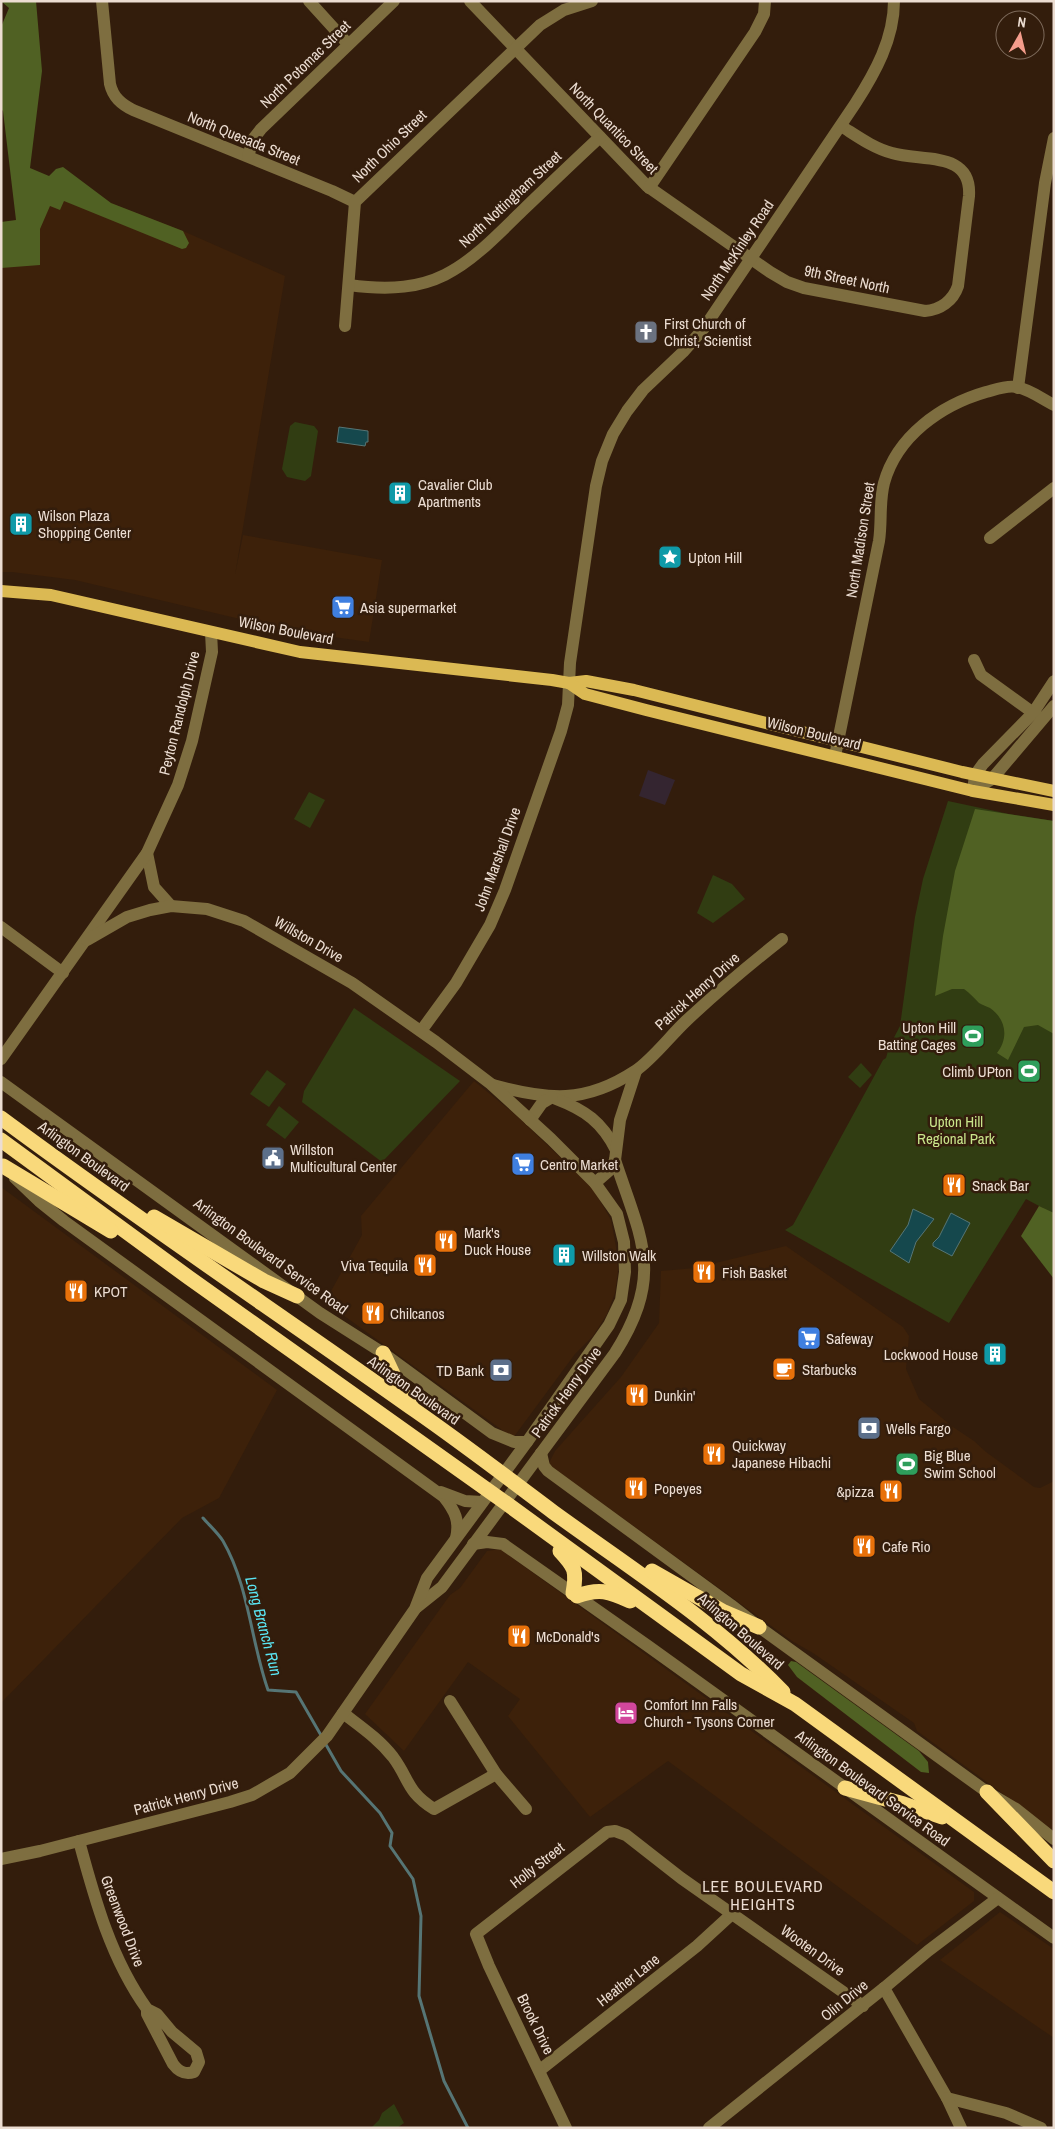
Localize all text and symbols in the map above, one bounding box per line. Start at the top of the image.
north arrow [995,10,1045,60]
text: N [1016,13,1027,32]
street label: North Potomac Street [255,15,355,113]
street label: North Quantico Street [565,78,664,179]
street label: North Ohio Street [347,105,431,187]
street label: North Quesada Street [185,106,304,170]
street label: North Nottingham Street [454,145,566,252]
street label: North McKinley Road [696,196,778,304]
street label: 9th Street North [802,260,892,298]
place label: First Church of Christ, Scientist [664,313,752,351]
church icon: First Church of Christ, Scientist [633,319,659,345]
place label: Cavalier Club Apartments [417,474,493,512]
building icon: Cavalier Club Apartments [387,480,413,506]
street label: North Madison Street [840,480,880,599]
place label: Wilson Plaza Shopping Center [38,505,131,543]
building icon: Wilson Plaza Shopping Center [8,511,34,537]
place icon: Upton Hill [657,544,683,570]
place label: Upton Hill [688,547,742,568]
supermarket icon: Asia supermarket [330,594,356,620]
place label: Asia supermarket [359,597,457,618]
street label: Wilson Boulevard [237,610,335,650]
street label: Peyton Randolph Drive [153,649,205,777]
street label: Wilson Boulevard [765,711,863,755]
street label: John Marshall Drive [468,804,526,914]
street label: Willston Drive [271,911,348,967]
street label: Patrick Henry Drive [650,947,744,1035]
place label: Upton Hill Batting Cages [878,1017,956,1055]
sports icon: Upton Hill Batting Cages [960,1023,986,1049]
sports icon: Climb UPton [1016,1058,1042,1084]
place label: Climb UPton [942,1061,1012,1082]
park label: Upton Hill Regional Park [917,1111,996,1149]
street label: Arlington Boulevard [33,1115,134,1196]
place label: Willston Multicultural Center [290,1139,397,1177]
public building icon: Willston Multicultural Center [260,1145,286,1171]
supermarket icon: Centro Market [510,1151,536,1177]
place label: Centro Market [540,1154,619,1175]
restaurant icon: Snack Bar [941,1172,967,1198]
place label: Snack Bar [972,1175,1029,1196]
street label: Arlington Boulevard Service Road [189,1192,352,1319]
place label: Mark's Duck House [464,1222,531,1260]
restaurant icon: Mark's Duck House [433,1228,459,1254]
building icon: Willston Walk [551,1242,577,1268]
place label: Willston Walk [582,1245,657,1266]
restaurant icon: Viva Tequila [412,1252,438,1278]
place label: Viva Tequila [341,1255,408,1276]
restaurant icon: Fish Basket [691,1259,717,1285]
place label: Fish Basket [722,1262,788,1283]
restaurant icon: KPOT [63,1278,89,1304]
place label: KPOT [94,1281,128,1302]
restaurant icon: Chilcanos [360,1300,386,1326]
place label: Chilcanos [390,1303,445,1324]
supermarket icon: Safeway [796,1325,822,1351]
place label: Safeway [826,1328,874,1349]
building icon: Lockwood House [982,1341,1008,1367]
street label: Patrick Henry Drive [526,1342,606,1442]
place label: Lockwood House [884,1344,978,1365]
street label: Arlington Boulevard [363,1350,464,1430]
cafe icon: Starbucks [771,1356,797,1382]
bank icon: TD Bank [488,1357,514,1383]
place label: Starbucks [802,1359,857,1380]
place label: TD Bank [436,1360,485,1381]
restaurant icon: Dunkin' [624,1382,650,1408]
place label: Dunkin' [654,1385,695,1406]
bank icon: Wells Fargo [856,1415,882,1441]
place label: Wells Fargo [886,1418,951,1439]
place label: Quickway Japanese Hibachi [732,1435,831,1473]
restaurant icon: Quickway Japanese Hibachi [701,1441,727,1467]
place label: Big Blue Swim School [924,1445,996,1483]
sports icon: Big Blue Swim School [894,1451,920,1477]
restaurant icon: Popeyes [623,1475,649,1501]
place label: Popeyes [654,1478,702,1499]
restaurant icon: &pizza [878,1478,904,1504]
place label: &pizza [836,1481,874,1502]
restaurant icon: Cafe Rio [851,1533,877,1559]
place label: Cafe Rio [882,1536,931,1557]
water label: Long Branch Run [240,1574,288,1678]
street label: Arlington Boulevard [693,1587,789,1674]
restaurant icon: McDonald's [506,1623,532,1649]
place label: McDonald's [536,1626,600,1647]
place label: Comfort Inn Falls Church - Tysons Corner [644,1694,774,1732]
hotel icon: Comfort Inn Falls Church - Tysons Corner [613,1700,639,1726]
street label: Arlington Boulevard Service Road [791,1724,954,1851]
street label: Patrick Henry Drive [131,1772,241,1820]
street label: Holly Street [505,1837,569,1893]
street label: Greenwood Drive [96,1872,150,1970]
district label: LEE BOULEVARD HEIGHTS [702,1875,824,1915]
street label: Wooten Drive [776,1919,850,1981]
street label: Heather Lane [592,1949,664,2011]
street label: Olin Drive [816,1974,872,2026]
street label: Brook Drive [512,1990,560,2058]

